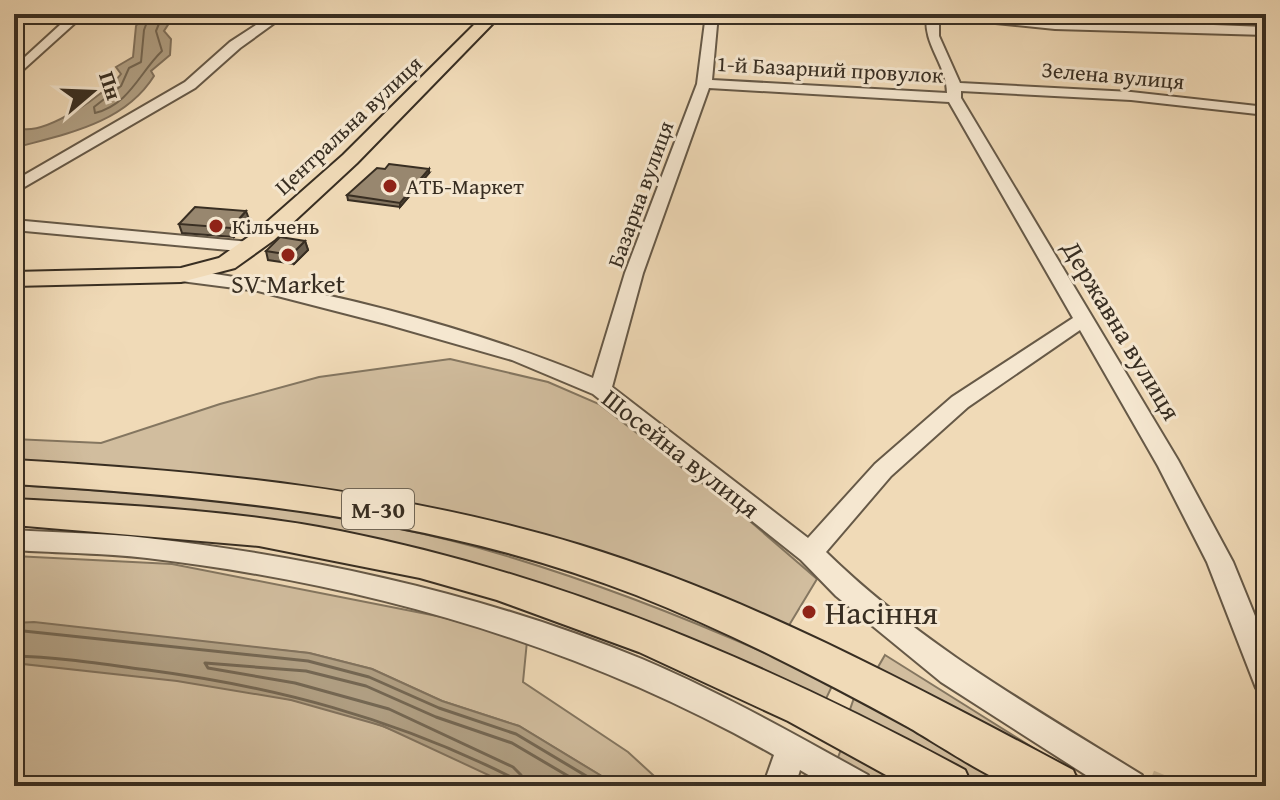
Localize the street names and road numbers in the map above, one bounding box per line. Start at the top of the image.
street label: 1-й Базарний провулок [716,47,945,91]
street label: Центральна вулиця [267,48,429,202]
street label: Зелена вулиця [1040,53,1186,97]
street label: Базарна вулиця [599,116,681,272]
street label: Державна вулиця [1052,232,1191,427]
street label: Шосейна вулиця [594,379,768,527]
road number: М-30 [342,489,414,529]

